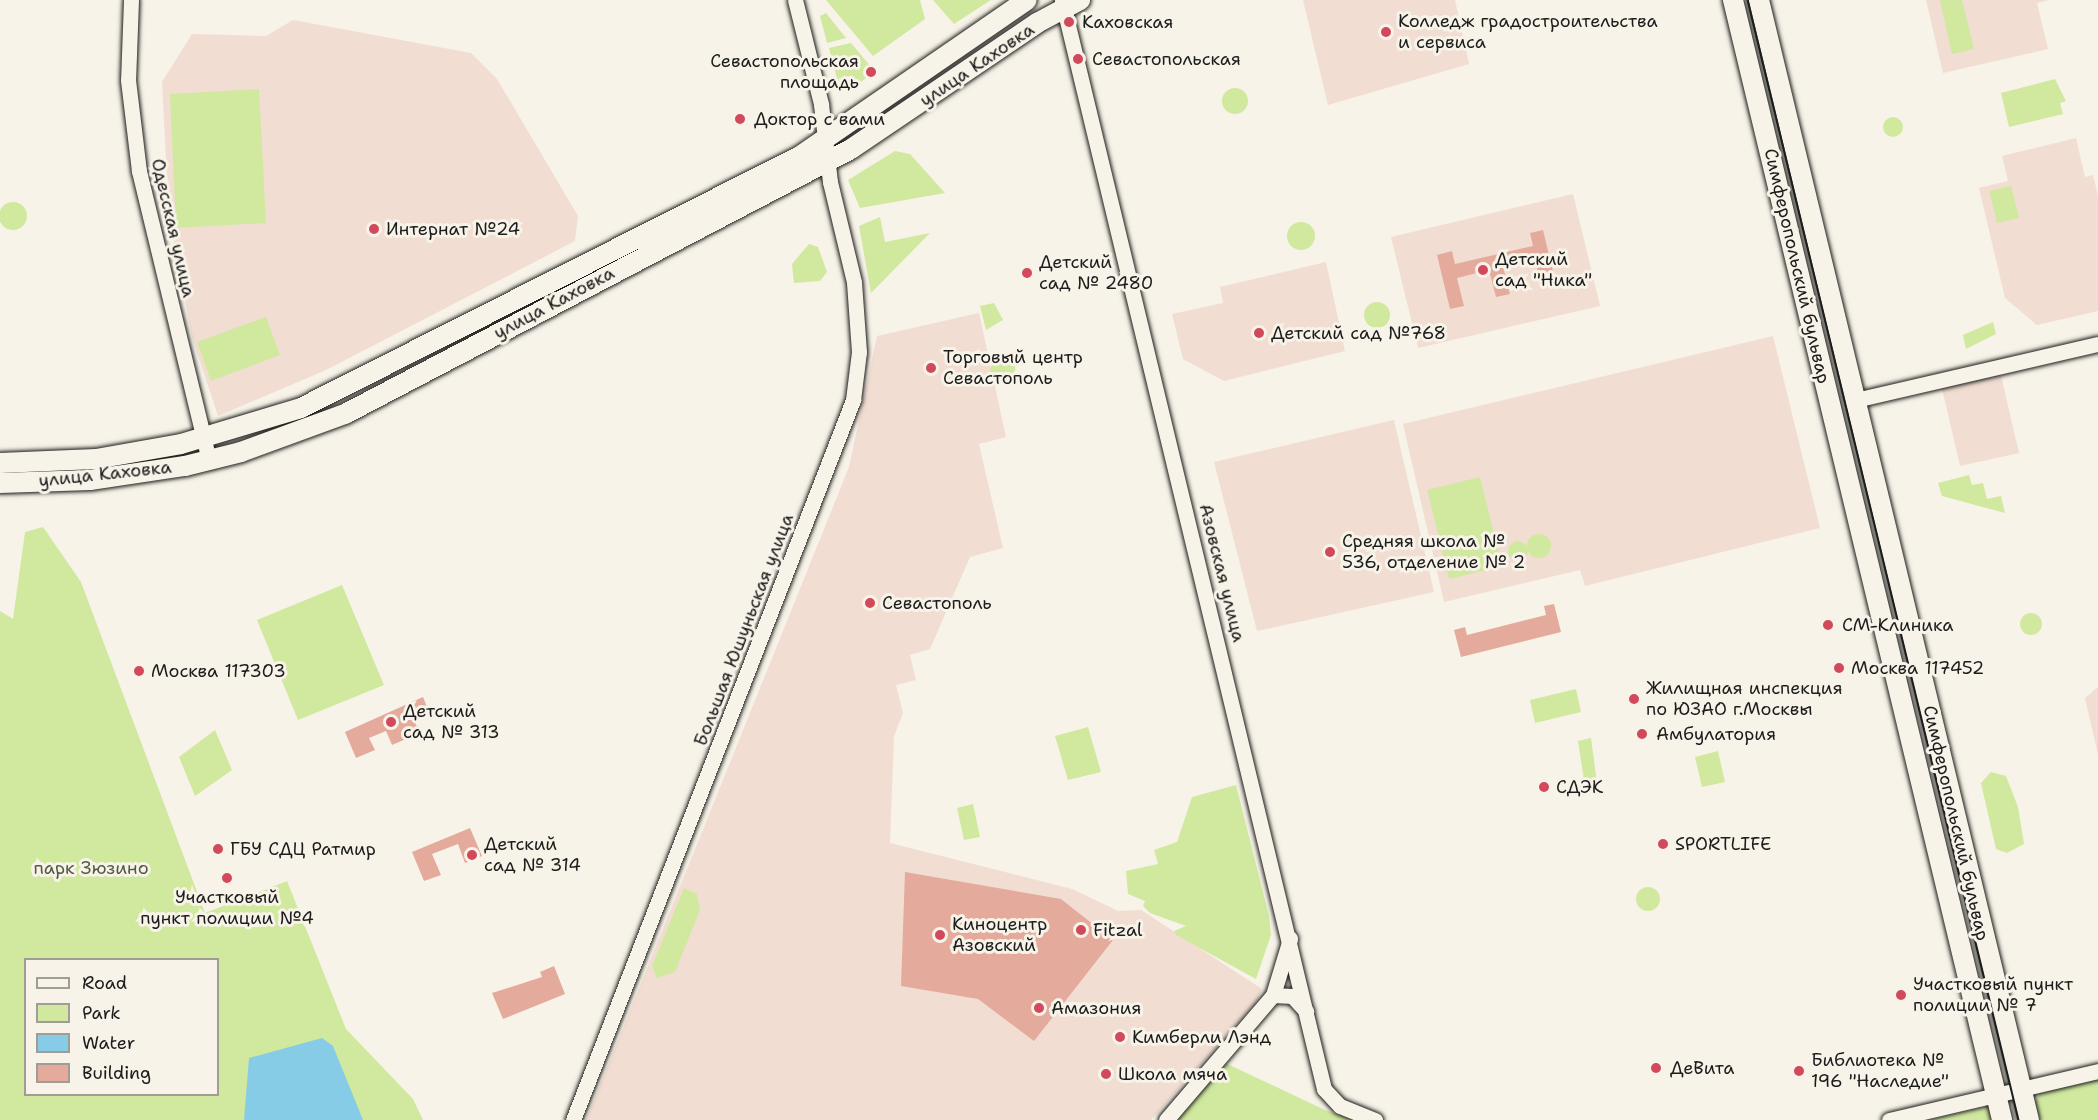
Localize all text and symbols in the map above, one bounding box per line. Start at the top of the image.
place label: Каховская [1082,11,1173,33]
place label: Колледж градостроительства и сервиса [1398,11,1658,54]
marker: Каховская [1060,13,1078,31]
street label: улица Каховка [916,19,1038,111]
marker: Колледж градостроительства и сервиса [1379,25,1393,39]
place label: Севастопольская [1092,48,1241,70]
marker: Севастопольская [1069,50,1087,68]
place label: Севастопольская площадь [710,51,859,94]
marker: Севастопольская площадь [864,65,878,79]
place label: Доктор с вами [754,108,885,130]
marker: Доктор с вами [731,110,749,128]
street label: Симферопольский бульвар [1759,146,1835,386]
street label: Одесская улица [147,157,199,299]
place label: Интернат №24 [386,218,520,240]
marker: Интернат №24 [367,222,381,236]
place label: Детский сад "Ника" [1495,249,1592,292]
place label: Детский сад № 2480 [1039,252,1153,294]
street label: улица Каховка [490,262,618,344]
marker: Детский сад "Ника" [1476,263,1490,277]
marker: Детский сад № 2480 [1020,266,1034,280]
place label: Детский сад №768 [1271,322,1446,344]
marker: Детский сад №768 [1252,326,1266,340]
place label: Торговый центр Севастополь [943,347,1083,389]
marker: Торговый центр Севастополь [924,361,938,375]
street label: улица Каховка [38,456,172,492]
street label: Азовская улица [1194,502,1250,644]
street label: Большая Юшуньская улица [690,511,798,749]
place label: Средняя школа № 536, отделение № 2 [1342,531,1525,574]
marker: Средняя школа № 536, отделение № 2 [1323,545,1337,559]
place label: Севастополь [882,592,992,614]
marker: Севастополь [863,596,877,610]
place label: СМ-Клиника [1842,614,1954,636]
marker: СМ-Клиника [1819,616,1837,634]
place label: Москва 117452 [1851,657,1984,679]
place label: Москва 117303 [151,660,286,682]
marker: Москва 117452 [1832,661,1846,675]
marker: Москва 117303 [132,664,146,678]
place label: Жилищная инспекция по ЮЗАО г.Москвы [1646,678,1843,720]
marker: Жилищная инспекция по ЮЗАО г.Москвы [1627,692,1641,706]
place label: Детский сад № 313 [403,701,500,744]
street label: Симферопольский бульвар [1918,703,1994,943]
marker: Детский сад № 313 [384,715,398,729]
place label: Амбулатория [1656,723,1776,745]
marker: Амбулатория [1633,725,1651,743]
place label: СДЭК [1556,776,1603,798]
marker: СДЭК [1537,780,1551,794]
place label: SPORTLIFE [1675,833,1771,855]
place label: Детский сад № 314 [484,834,581,876]
marker: SPORTLIFE [1656,837,1670,851]
place label: ГБУ СДЦ Ратмир [230,838,376,860]
marker: ГБУ СДЦ Ратмир [211,842,225,856]
marker: Детский сад № 314 [465,848,479,862]
park label: парк Зюзино [33,857,149,879]
marker: Участковый пункт полиции №4 [220,871,234,885]
place label: Участковый пункт полиции №4 [140,887,314,930]
place label: Киноцентр Азовский [952,914,1047,956]
place label: Fitzal [1093,919,1142,941]
marker: Fitzal [1074,923,1088,937]
marker: Киноцентр Азовский [933,928,947,942]
legend [24,958,219,1096]
text: Road [82,971,127,995]
place label: Участковый пункт полиции № 7 [1913,974,2073,1016]
marker: Участковый пункт полиции № 7 [1894,988,1908,1002]
place label: Амазония [1051,997,1141,1019]
text: Park [82,1001,121,1025]
marker: Амазония [1032,1001,1046,1015]
place label: Кимберли Лэнд [1132,1026,1271,1048]
marker: Кимберли Лэнд [1113,1030,1127,1044]
text: Water [82,1031,135,1055]
place label: Библиотека № 196 "Наследие" [1811,1050,1949,1092]
place label: ДеВита [1670,1057,1734,1079]
marker: ДеВита [1647,1059,1665,1077]
text: Building [82,1061,151,1085]
place label: Школа мяча [1118,1063,1227,1085]
marker: Библиотека № 196 "Наследие" [1792,1064,1806,1078]
marker: Школа мяча [1099,1067,1113,1081]

